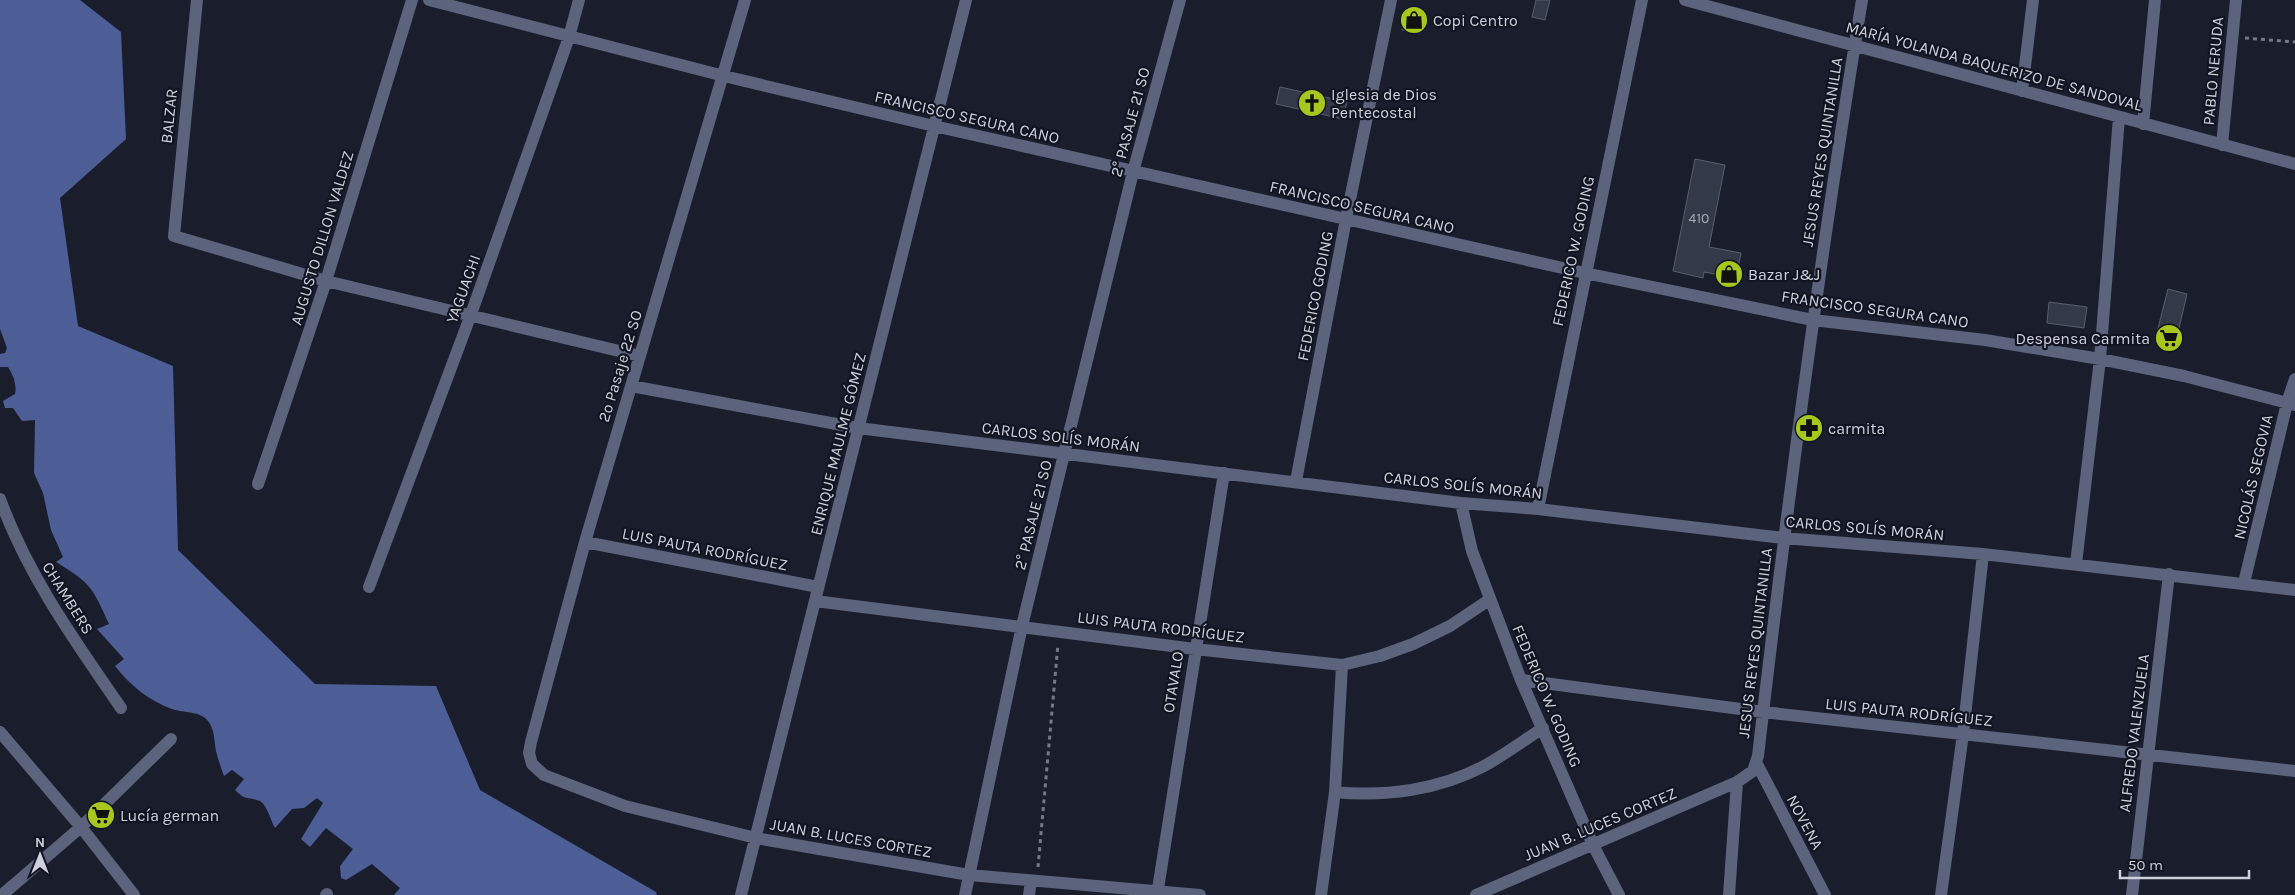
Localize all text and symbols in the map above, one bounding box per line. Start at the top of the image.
shop icon: Copi Centro [1399,5,1429,35]
place label: Copi Centro [1433,11,1518,30]
street label: PABLO NERUDA [2199,16,2227,126]
street label: MARÍA YOLANDA BAQUERIZO DE SANDOVAL [1844,17,2145,115]
street label: JESUS REYES QUINTANILLA [1798,56,1846,248]
street label: 2° PASAJE 21 SO [1106,65,1154,179]
place label: Iglesia de Dios Pentecostal [1331,85,1437,122]
street label: FRANCISCO SEGURA CANO [873,87,1061,147]
street label: BALZAR [157,88,181,144]
church icon: Iglesia de Dios Pentecostal [1297,88,1327,118]
street label: AUGUSTO DILLON VALDEZ [286,148,358,328]
street label: FEDERICO W. GODING [1548,174,1598,328]
street label: FRANCISCO SEGURA CANO [1268,177,1456,237]
house number: 410 [1689,210,1709,227]
street label: FEDERICO GODING [1293,229,1337,363]
street label: YAGUACHI [442,252,484,326]
shop icon: Bazar J&J [1714,259,1744,289]
place label: Bazar J&J [1748,265,1820,284]
street label: FRANCISCO SEGURA CANO [1780,286,1970,332]
street label: 2º Pasaje 22 SO [594,308,646,424]
supermarket icon: Despensa Carmita [2154,323,2184,353]
place label: Despensa Carmita [2016,329,2150,348]
street label: ENRIQUE MAULME GÓMEZ [806,351,870,537]
pharmacy icon: carmita [1794,413,1824,443]
street label: NICOLÁS SEGOVIA [2229,413,2277,541]
street label: CARLOS SOLÍS MORÁN [981,418,1141,456]
place label: carmita [1828,419,1885,438]
street label: 2° PASAJE 21 SO [1010,458,1056,572]
street label: CARLOS SOLÍS MORÁN [1383,467,1543,503]
street label: CARLOS SOLÍS MORÁN [1785,512,1945,544]
street label: LUIS PAUTA RODRÍGUEZ [621,524,789,574]
street label: JESUS REYES QUINTANILLA [1734,547,1776,739]
street label: CHAMBERS [38,558,98,638]
street label: LUIS PAUTA RODRÍGUEZ [1076,607,1246,647]
street label: FEDERICO W. GODING [1508,622,1586,770]
street label: OTAVALO [1159,650,1187,714]
street label: ALFREDO VALENZUELA [2115,653,2153,813]
street label: LUIS PAUTA RODRÍGUEZ [1824,694,1994,730]
street label: JUAN B. LUCES CORTEZ [1521,783,1679,865]
street label: NOVENA [1783,791,1827,853]
supermarket icon: Lucía german [86,800,116,830]
place label: Lucía german [120,806,219,825]
street label: JUAN B. LUCES CORTEZ [769,814,933,862]
north arrow [15,830,65,880]
text: N [35,834,45,851]
scale bar [2120,848,2249,880]
text: 50 m [2128,856,2163,874]

